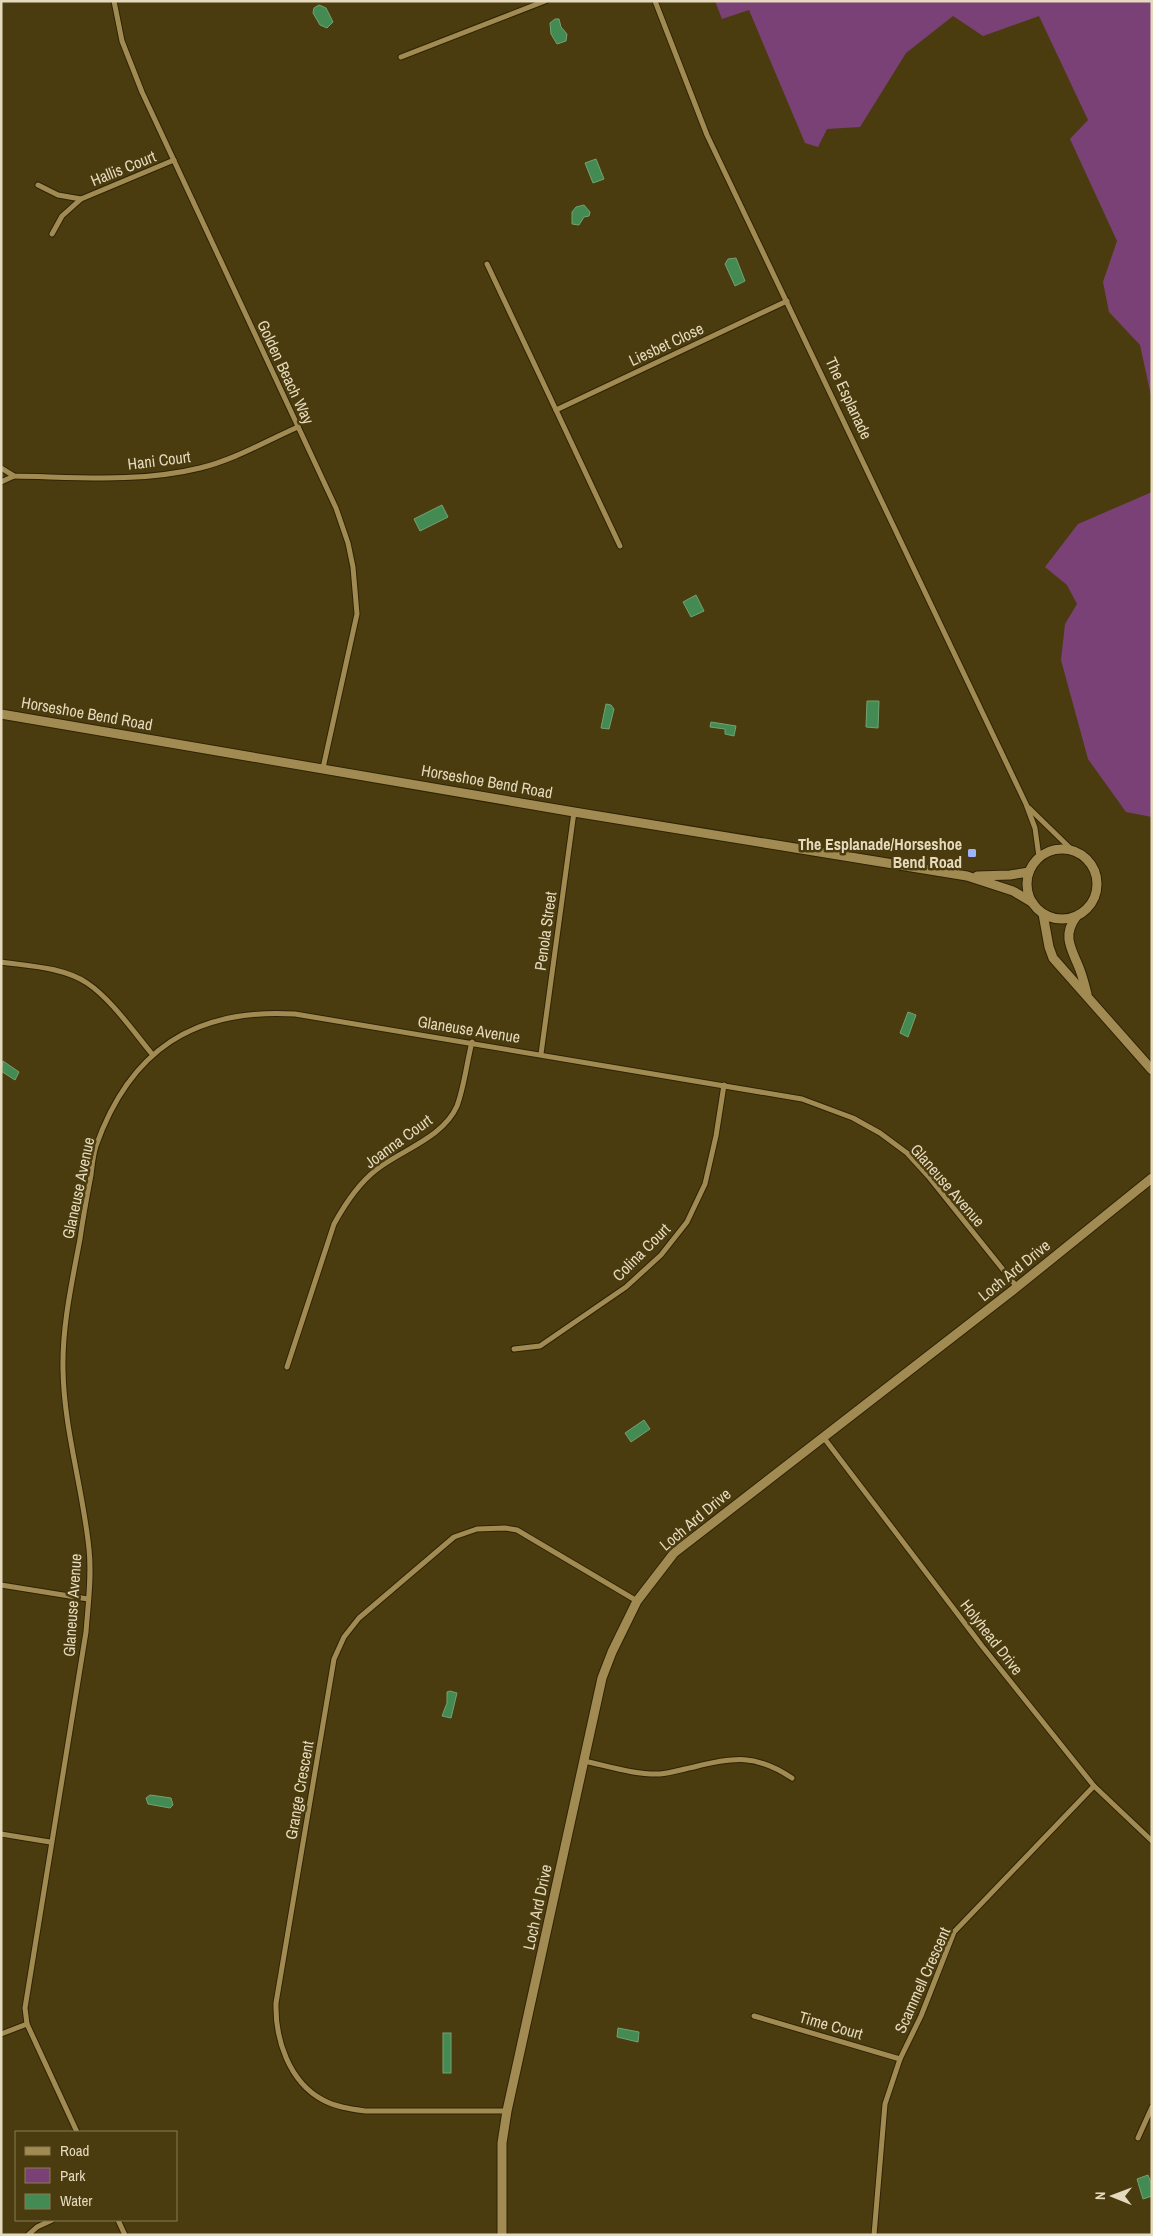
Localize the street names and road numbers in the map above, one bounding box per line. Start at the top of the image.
street label: Hallis Court [87,145,159,191]
street label: Golden Beach Way [252,316,320,428]
street label: Liesbet Close [625,317,707,371]
street label: The Esplanade [820,353,878,443]
street label: Hani Court [126,445,192,475]
street label: Horseshoe Bend Road [20,691,154,735]
street label: Horseshoe Bend Road [420,759,554,803]
street label: Penola Street [529,890,561,972]
street label: Glaneuse Avenue [416,1010,522,1048]
street label: Joanna Court [360,1109,437,1173]
street label: Glaneuse Avenue [56,1135,100,1241]
street label: Glaneuse Avenue [906,1139,990,1231]
street label: Colina Court [607,1218,675,1286]
street label: Loch Ard Drive [973,1234,1055,1306]
street label: Loch Ard Drive [655,1483,735,1555]
street label: Glaneuse Avenue [57,1553,87,1657]
street label: Holyhead Drive [955,1595,1029,1679]
street label: Grange Crescent [279,1739,319,1841]
street label: Loch Ard Drive [517,1862,557,1952]
street label: Scammell Crescent [889,1923,955,2036]
street label: Time Court [797,2005,866,2045]

